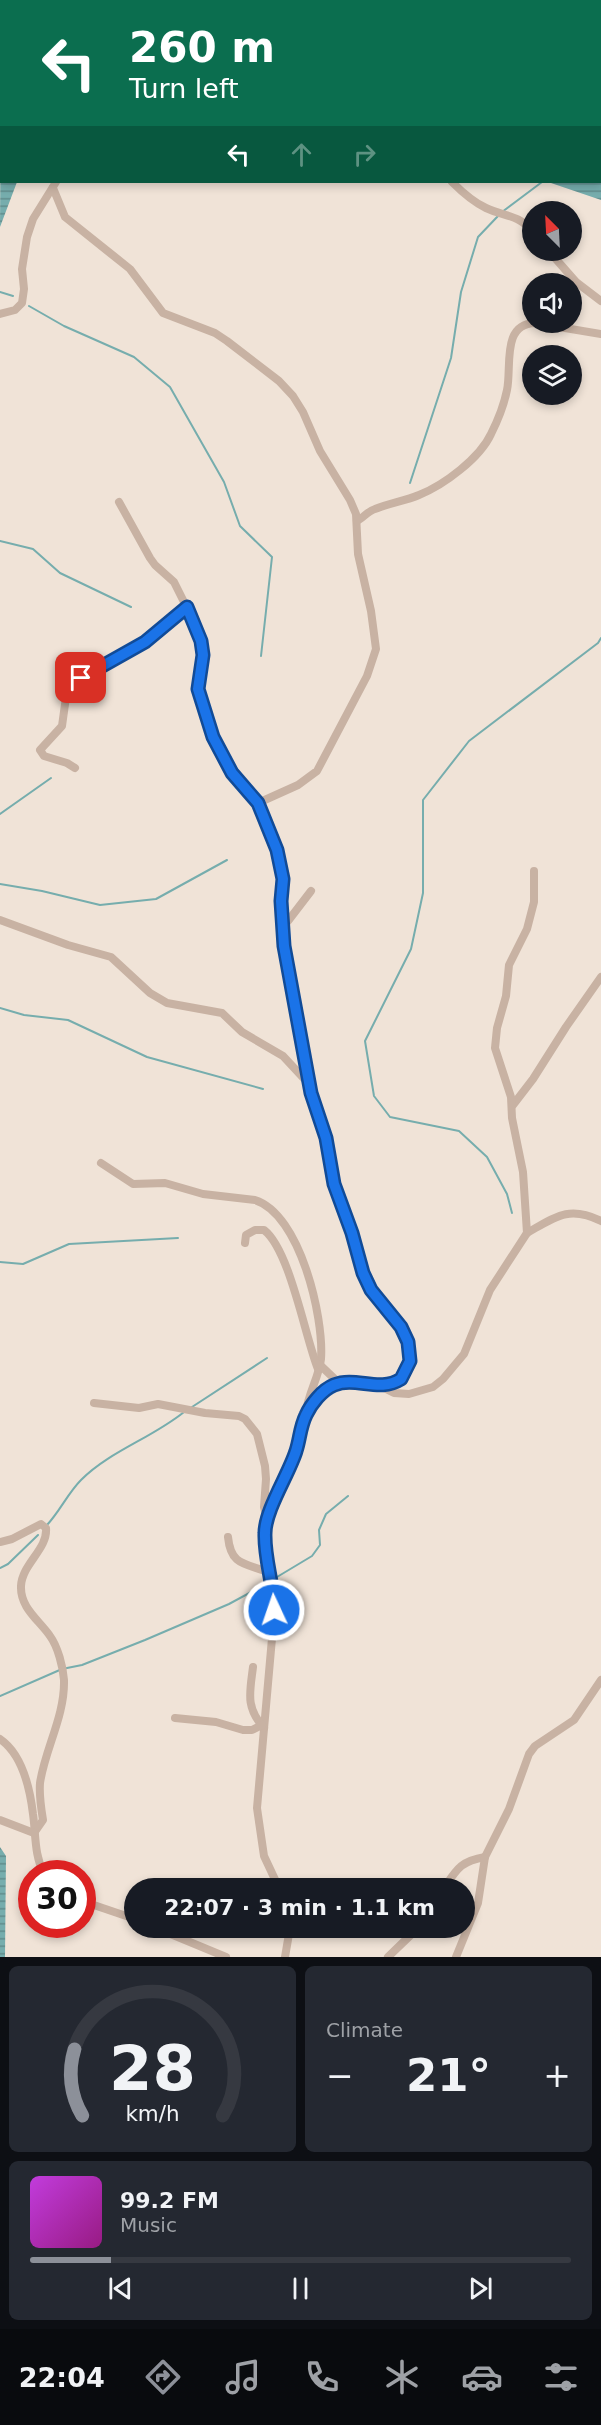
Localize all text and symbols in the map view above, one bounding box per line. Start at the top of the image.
text: 260 m [129,23,275,72]
icon: left [30,24,108,102]
text: Turn left [129,73,239,104]
icon: left [222,138,255,171]
icon: ahead [285,138,318,171]
icon: right [348,138,381,171]
north arrow [522,201,582,261]
map controls [522,201,582,405]
button: sound [522,273,582,333]
button: layers [522,345,582,405]
pin [55,652,106,703]
icon: arrive [64,661,97,694]
position arrow [242,1578,306,1642]
speed limit sign: 30 [18,1860,96,1938]
text: 22:07 · 3 min · 1.1 km [164,1895,435,1920]
text: Climate [326,2018,403,2042]
text: 28 [109,2032,196,2105]
text: 21° [406,2049,491,2102]
text: − [326,2056,354,2095]
text: + [543,2056,571,2095]
text: km/h [125,2101,180,2126]
text: 99.2 FM [120,2188,219,2213]
text: Music [120,2213,177,2237]
icon: previous [104,2272,137,2305]
icon: pause [284,2272,317,2305]
icon: next [464,2272,497,2305]
icon: directions [142,2356,184,2398]
icon: music [222,2356,264,2398]
icon: phone [301,2356,343,2398]
icon: climate [381,2356,423,2398]
icon: car [461,2356,503,2398]
icon: filters [540,2356,582,2398]
text: 22:04 [19,2362,105,2393]

